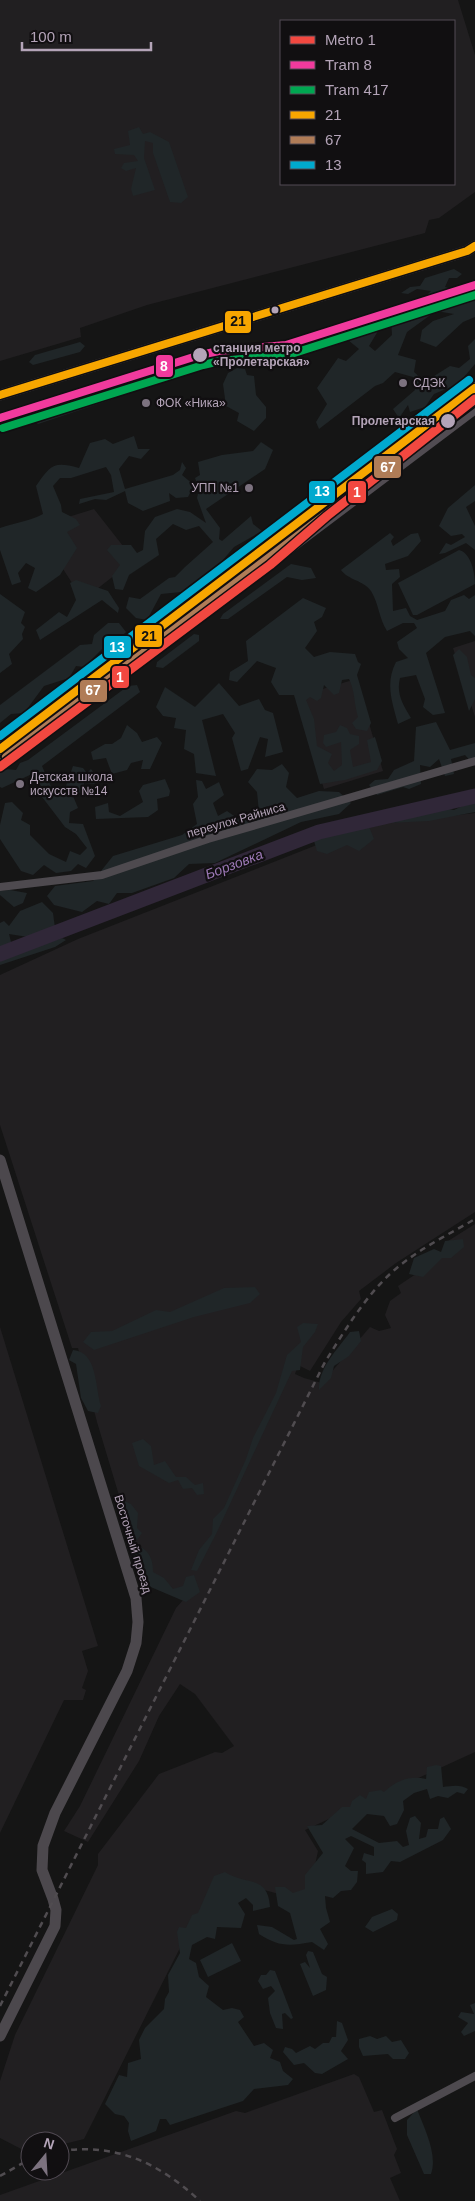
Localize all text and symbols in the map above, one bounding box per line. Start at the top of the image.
scale bar [22,20,151,52]
legend [280,20,455,185]
text: 100 m [30,28,72,45]
text: Metro 1 [325,31,376,48]
text: Tram 8 [325,56,372,73]
text: Tram 417 [325,81,389,98]
text: 21 [325,106,342,123]
text: 67 [325,131,342,148]
text: 13 [325,156,342,173]
unlabelled marker [270,305,280,315]
line badge: 21 [224,310,252,334]
text: 21 [230,313,246,329]
place label: станция метро «Пролетарская» [213,341,310,369]
marker: станция метро «Пролетарская» [191,346,209,364]
line badge: 8 [155,354,174,378]
text: 8 [160,358,168,374]
place label: СДЭК [413,376,445,390]
marker: СДЭК [397,377,409,389]
place label: ФОК «Ника» [156,396,226,410]
marker: ФОК «Ника» [140,397,152,409]
marker: Пролетарская [439,412,457,430]
place label: Пролетарская [352,414,435,428]
line badge: 67 [373,455,402,479]
text: 67 [380,459,396,475]
line badge: 13 [308,480,336,504]
line badge: 1 [347,480,367,504]
place label: УПП №1 [191,481,239,495]
marker: УПП №1 [243,482,255,494]
text: 13 [314,483,330,499]
text: 1 [353,484,361,500]
line badge: 21 [134,624,163,648]
text: 21 [141,628,157,644]
line badge: 13 [103,635,132,659]
text: 13 [109,639,125,655]
line badge: 1 [111,665,130,689]
text: 1 [116,669,124,685]
line badge: 67 [79,679,108,703]
text: 67 [85,682,101,698]
place label: Детская школа искусств №14 [30,770,113,798]
marker: Детская школа искусств №14 [14,778,26,790]
street label: переулок Райниса [185,799,287,841]
water label: Борзовка [203,846,265,882]
street label: Восточный проезд [111,1493,155,1595]
north arrow [20,2131,70,2181]
text: N [42,2134,56,2153]

